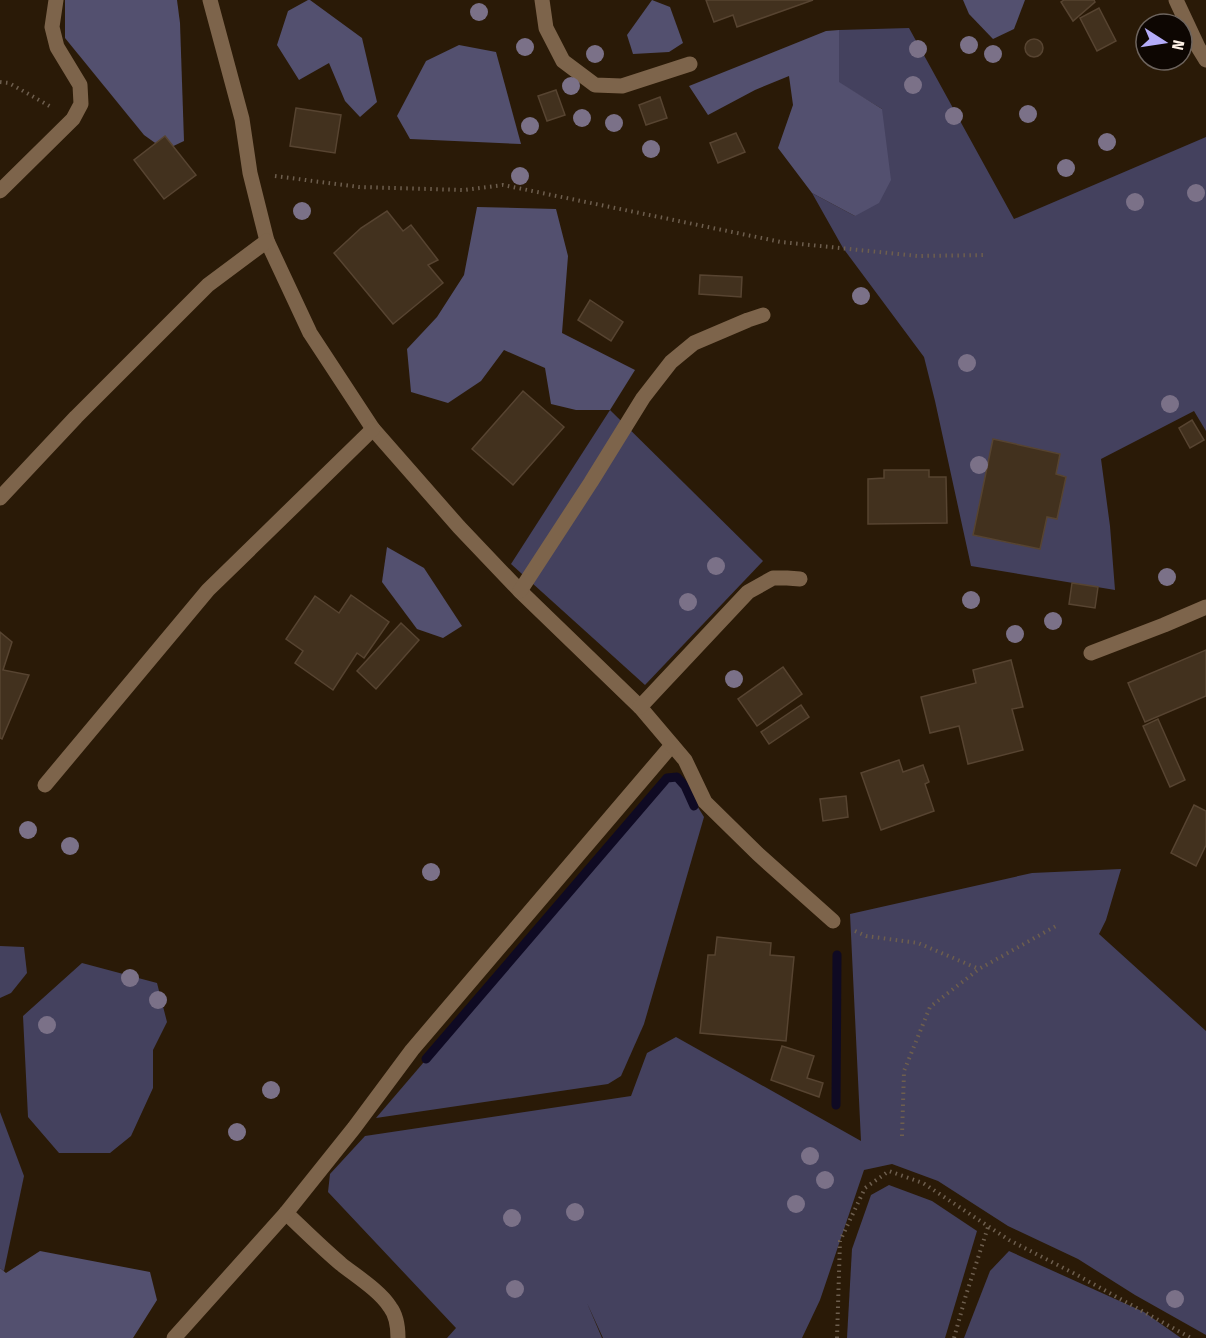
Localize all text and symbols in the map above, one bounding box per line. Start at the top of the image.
north arrow [1134,12,1194,72]
text: N [1168,38,1188,52]

